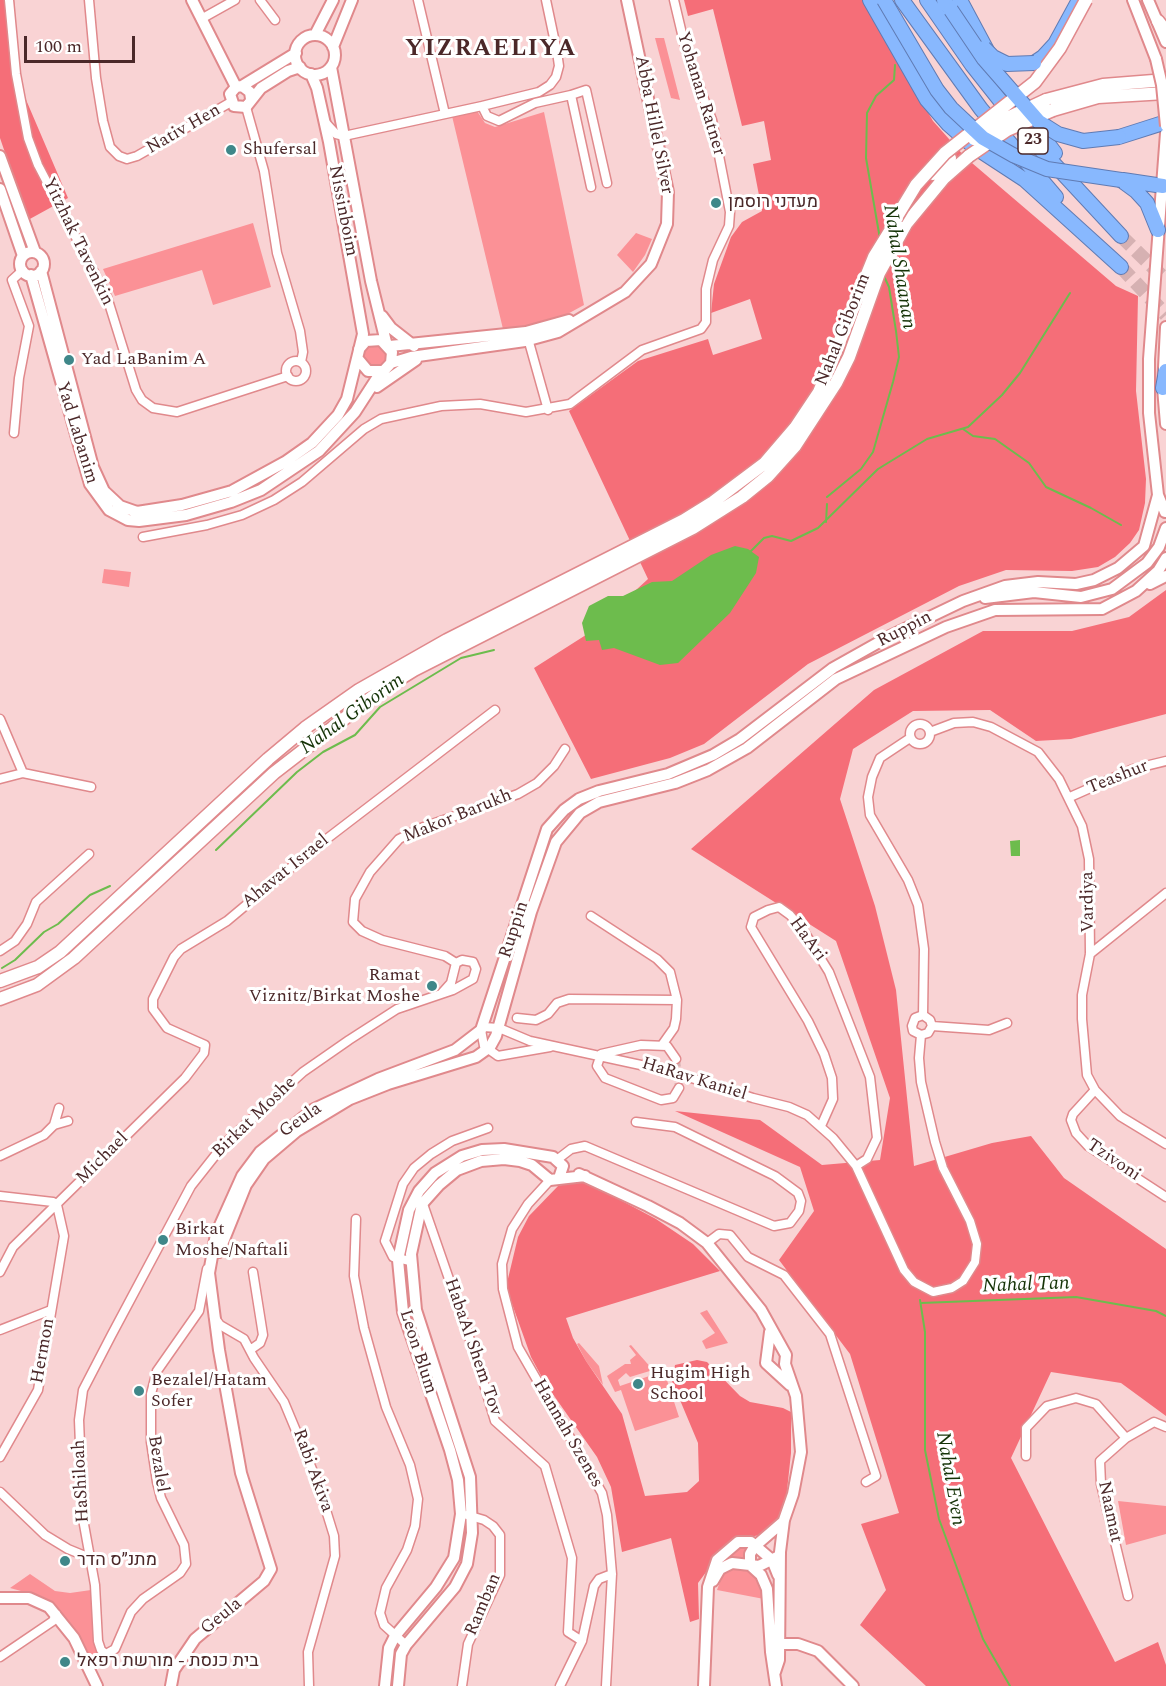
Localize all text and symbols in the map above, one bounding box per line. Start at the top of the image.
scale bar [27,24,138,62]
street label: Yohanan Ratner [671,29,729,159]
text: 100 m [35,33,82,60]
district label: YIZRAELIYA [405,36,577,64]
street label: Abba Hillel Silver [629,54,677,196]
street label: Nativ Hen [143,100,225,160]
road number: 23 [1018,128,1048,154]
place label: Shufersal [243,139,317,161]
marker: Shufersal [224,143,238,157]
street label: Nissinboim [323,164,361,258]
street label: Yitzhak Tavenkin [37,174,117,310]
place label: מעדני רוסמן [728,192,818,214]
marker: מעדני רוסמן [709,196,723,210]
water label: Nahal Shaanan [876,203,920,331]
street label: Nahal Giborim [812,271,876,389]
place label: Yad LaBanim A [81,349,206,371]
marker: Yad LaBanim A [62,353,76,367]
street label: Yad Labanim [50,379,102,487]
street label: Ruppin [874,607,936,653]
water label: Nahal Giborim [296,669,410,761]
street label: Teashur [1084,756,1152,800]
street label: Makor Barukh [401,785,515,849]
street label: Ahavat Israel [238,830,334,914]
street label: Vardiya [1078,871,1100,933]
street label: Ruppin [496,899,534,961]
street label: HaAri [784,914,830,966]
place label: Ramat Viznitz/Birkat Moshe [249,965,420,1008]
marker: Ramat Viznitz/Birkat Moshe [425,979,439,993]
street label: HaRav Kaniel [639,1054,749,1106]
street label: Birkat Moshe [209,1073,301,1163]
street label: Geula [276,1099,326,1143]
street label: Michael [72,1128,134,1190]
street label: Tzivoni [1082,1135,1144,1187]
place label: Birkat Moshe/Naftali [175,1219,288,1262]
marker: Birkat Moshe/Naftali [156,1233,170,1247]
water label: Nahal Tan [982,1272,1070,1300]
street label: HabaAl Shem Tov [438,1276,506,1418]
street label: Leon Blum [393,1307,441,1397]
street label: Hermon [28,1317,60,1385]
place label: Hugim High School [650,1363,750,1406]
place label: Bezalel/Hatam Sofer [151,1370,267,1412]
street label: Hannah Szenes [527,1376,607,1492]
marker: Hugim High School [631,1377,645,1391]
marker: Bezalel/Hatam Sofer [132,1384,146,1398]
street label: Rabi Akiva [287,1426,337,1516]
water label: Nahal Even [929,1430,969,1528]
street label: Bezalel [142,1434,172,1494]
street label: HaShiloah [69,1439,95,1523]
street label: Naamat [1092,1479,1126,1545]
place label: מתנ״ס הדר [77,1550,157,1572]
marker: מתנ״ס הדר [58,1554,72,1568]
street label: Ramban [461,1571,507,1639]
street label: Geula [197,1594,247,1640]
place label: בית כנסת - מורשת רפאל [77,1651,259,1673]
marker: בית כנסת - מורשת רפאל [58,1655,72,1669]

